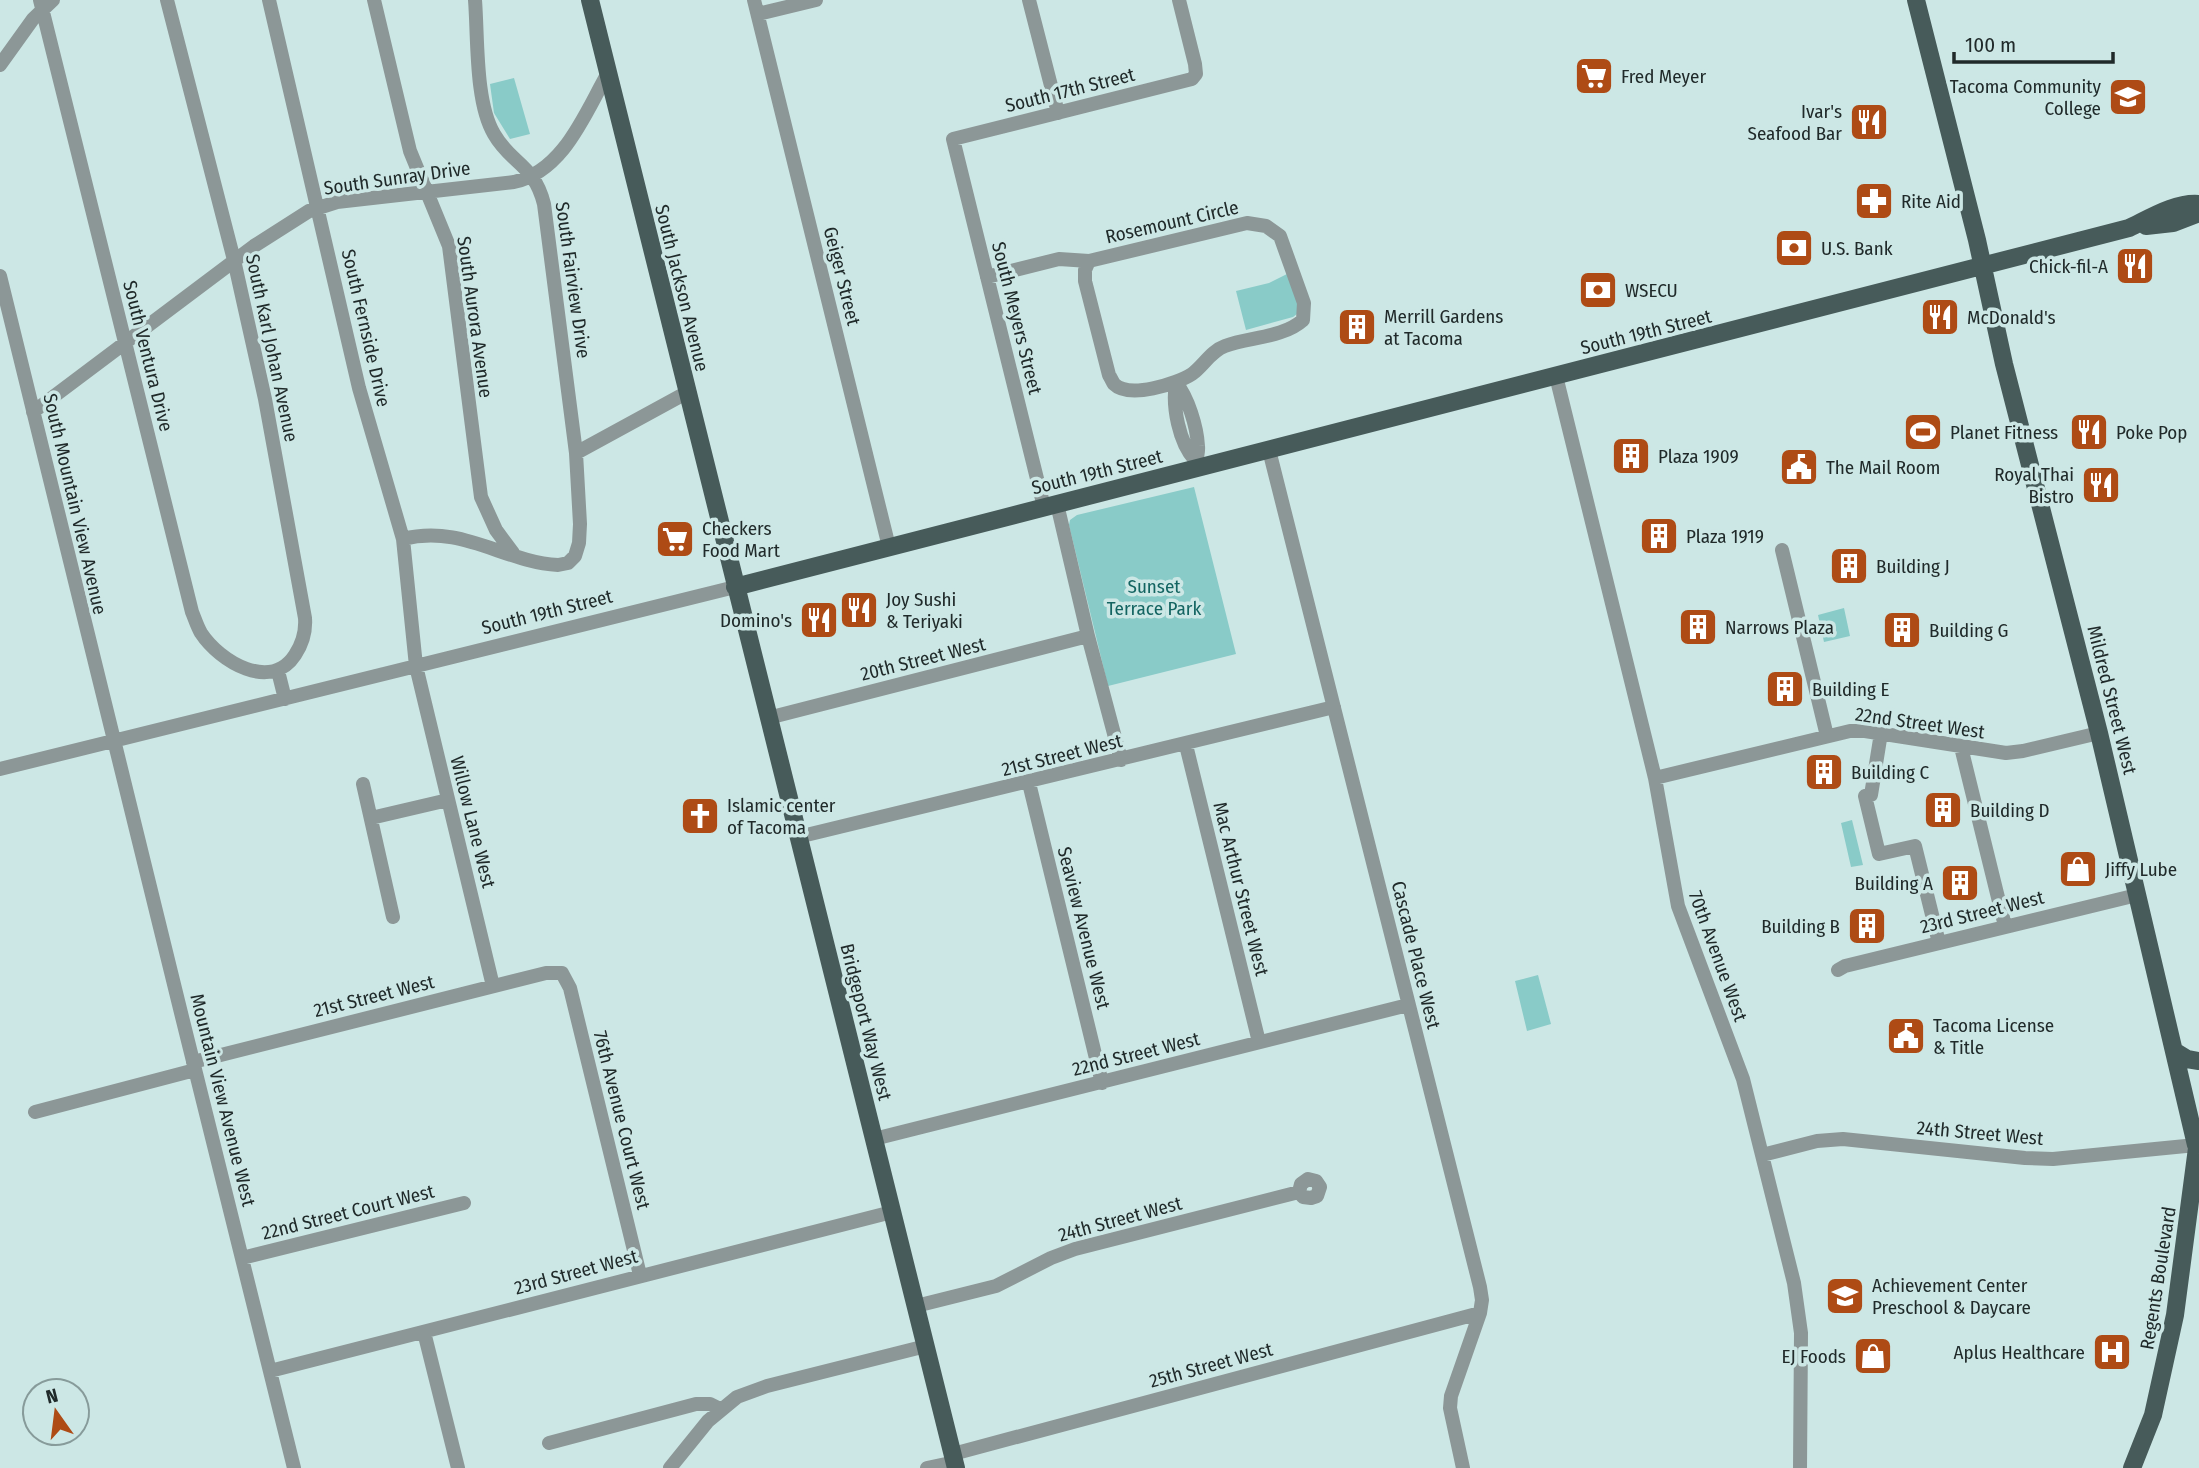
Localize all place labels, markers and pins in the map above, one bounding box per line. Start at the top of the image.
supermarket icon: Fred Meyer [1573,55,1615,97]
place label: Fred Meyer [1621,65,1706,88]
place label: Tacoma Community College [1950,75,2102,120]
school or university icon: Tacoma Community College [2107,76,2149,118]
place label: Ivar's Seafood Bar [1747,100,1842,145]
restaurant icon: Ivar's Seafood Bar [1848,101,1890,143]
pharmacy icon: Rite Aid [1853,180,1895,222]
place label: Rite Aid [1901,190,1961,213]
bank icon: U.S. Bank [1773,227,1815,269]
place label: U.S. Bank [1821,237,1893,260]
restaurant icon: Chick-fil-A [2114,245,2156,287]
place label: Chick-fil-A [2029,255,2108,278]
bank icon: WSECU [1577,269,1619,311]
place label: WSECU [1625,279,1678,302]
restaurant icon: McDonald's [1919,296,1961,338]
place label: Merrill Gardens at Tacoma [1384,305,1503,350]
building icon: Merrill Gardens at Tacoma [1336,306,1378,348]
place label: McDonald's [1967,306,2056,329]
sports icon: Planet Fitness [1902,411,1944,453]
restaurant icon: Poke Pop [2068,411,2110,453]
place label: Planet Fitness [1950,421,2058,444]
place label: Poke Pop [2116,421,2187,444]
building icon: Plaza 1909 [1610,435,1652,477]
place label: Plaza 1909 [1658,445,1739,468]
public building icon: The Mail Room [1778,446,1820,488]
place label: The Mail Room [1826,456,1940,479]
place label: Royal Thai Bistro [1994,463,2074,508]
restaurant icon: Royal Thai Bistro [2080,464,2122,506]
building icon: Plaza 1919 [1638,515,1680,557]
place label: Checkers Food Mart [702,517,781,562]
supermarket icon: Checkers Food Mart [654,518,696,560]
place label: Plaza 1919 [1686,525,1764,548]
building icon: Building J [1828,545,1870,587]
place label: Building J [1876,555,1950,578]
place label: Joy Sushi & Teriyaki [886,588,963,633]
restaurant icon: Joy Sushi & Teriyaki [838,589,880,631]
restaurant icon: Domino's [798,599,840,641]
building icon: Narrows Plaza [1677,606,1719,648]
place label: Domino's [720,609,792,632]
building icon: Building G [1881,609,1923,651]
place label: Narrows Plaza [1725,616,1834,639]
place label: Building G [1929,619,2008,642]
building icon: Building E [1764,668,1806,710]
place label: Building E [1812,678,1889,701]
building icon: Building C [1803,751,1845,793]
place label: Building C [1851,761,1929,784]
building icon: Building D [1922,789,1964,831]
place label: Islamic center of Tacoma [727,794,836,839]
church icon: Islamic center of Tacoma [679,795,721,837]
place label: Building D [1970,799,2049,822]
shop icon: Jiffy Lube [2057,848,2099,890]
place label: Jiffy Lube [2105,858,2177,881]
building icon: Building A [1939,862,1981,904]
place label: Building A [1855,872,1933,895]
building icon: Building B [1846,905,1888,947]
place label: Building B [1761,915,1840,938]
place label: Tacoma License & Title [1933,1014,2054,1059]
public building icon: Tacoma License & Title [1885,1015,1927,1057]
place label: Achievement Center Preschool & Daycare [1872,1274,2031,1319]
school or university icon: Achievement Center Preschool & Daycare [1824,1275,1866,1317]
hospital icon: Aplus Healthcare [2091,1331,2133,1373]
shop icon: EJ Foods [1852,1335,1894,1377]
place label: Aplus Healthcare [1954,1341,2085,1364]
place label: EJ Foods [1782,1345,1846,1368]

